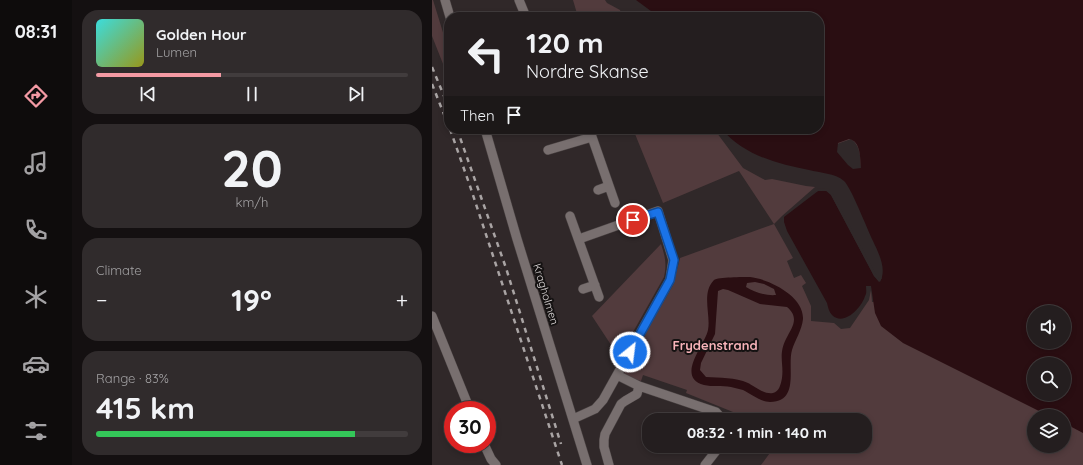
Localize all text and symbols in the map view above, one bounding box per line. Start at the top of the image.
text: 08:31 [15,20,57,43]
text: Golden Hour [156,25,247,44]
text: 120 m [526,25,604,60]
icon: left [460,28,512,80]
text: Lumen [156,44,197,60]
text: Nordre Skanse [526,60,649,83]
icon: directions [22,82,50,110]
icon: previous [137,83,159,105]
icon: pause [241,83,263,105]
icon: next [345,83,367,105]
icon: arrive [503,104,525,126]
text: Then [460,106,495,125]
text: 20 [221,135,283,200]
icon: music [22,149,50,177]
text: km/h [236,194,268,210]
pin [616,203,650,237]
icon: arrive [622,209,644,231]
icon: phone [22,216,50,244]
text: Climate [96,262,142,278]
street label: Kragholmen [530,262,562,326]
text: 19° [231,281,272,319]
icon: climate [22,283,50,311]
text: − [96,286,107,314]
text: + [396,286,408,314]
map controls [1027,305,1071,453]
button: sound [1027,305,1071,349]
position arrow [609,331,651,373]
district label: Frydenstrand [672,337,758,353]
icon: car [22,350,50,378]
button: search [1027,357,1071,401]
text: Range · 83% [96,370,169,386]
text: 415 km [96,389,195,427]
speed limit sign: 30 [444,401,496,453]
button: layers [1027,409,1071,453]
icon: filters [22,417,50,445]
text: 08:32 · 1 min · 140 m [687,423,827,442]

